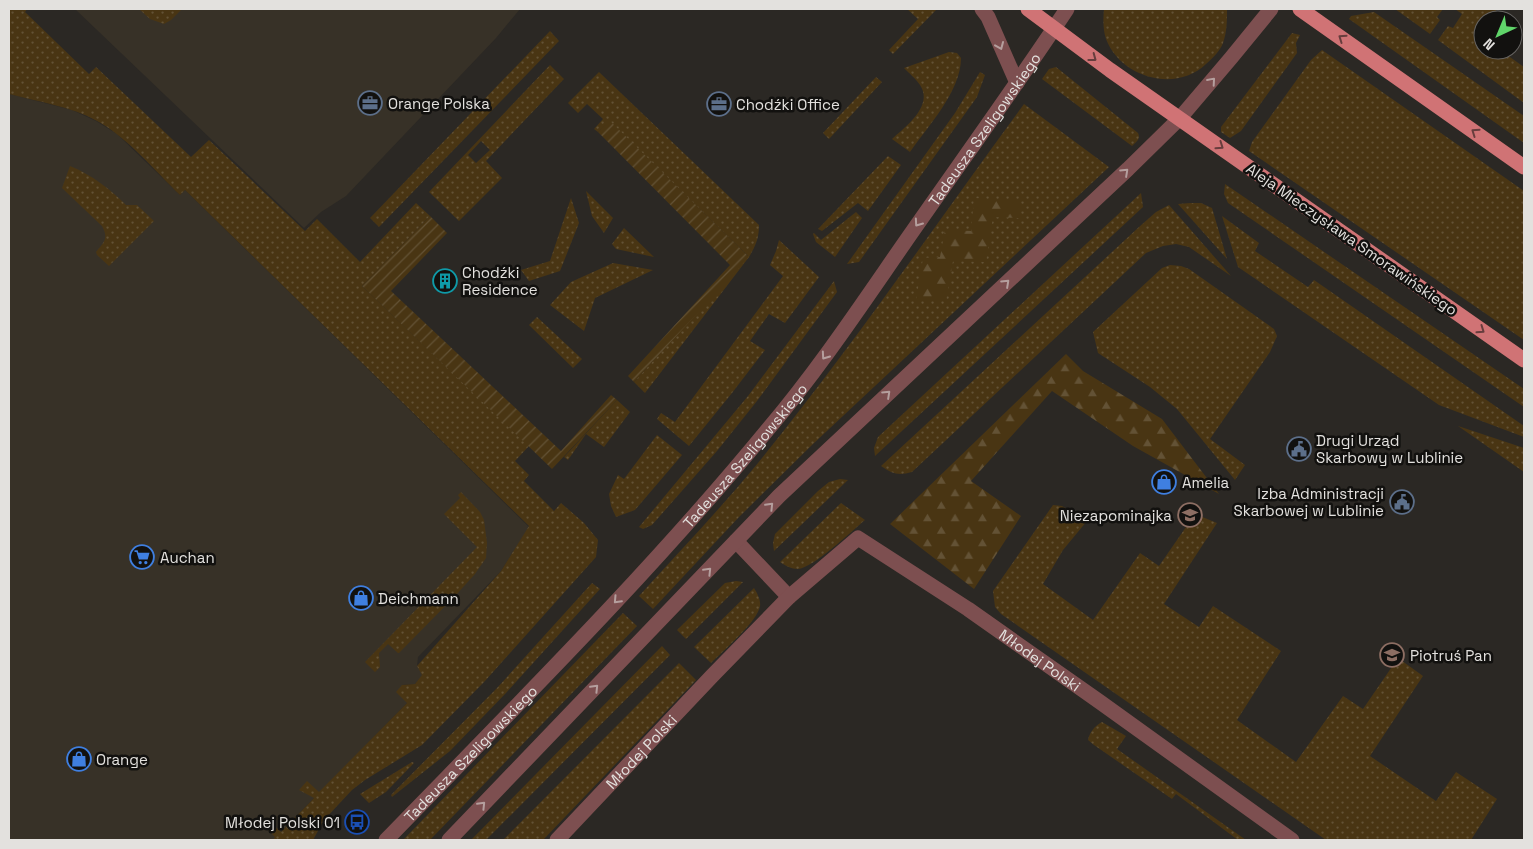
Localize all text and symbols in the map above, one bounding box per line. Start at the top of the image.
north arrow [1473,10,1523,60]
text: N [1479,35,1499,54]
one-way arrow [1339,36,1348,44]
one-way arrow [994,41,1004,50]
street label: Tadeusza Szeligowskiego [924,49,1044,210]
one-way arrow [1087,52,1096,60]
one-way arrow [1206,78,1215,87]
office icon: Orange Polska [357,90,383,116]
office icon: Chodźki Office [706,91,732,117]
place label: Orange Polska [388,94,490,113]
place label: Chodźki Office [736,95,840,114]
one-way arrow [1471,129,1481,138]
one-way arrow [1214,140,1223,149]
street label: Aleja Mieczysława Smorawińskiego [1243,159,1461,319]
one-way arrow [1119,169,1128,178]
one-way arrow [915,217,924,227]
place label: Chodźki Residence [462,263,538,299]
building icon: Chodźki Residence [432,268,458,294]
one-way arrow [1000,280,1009,289]
one-way arrow [1476,324,1485,333]
one-way arrow [822,350,831,360]
street label: Tadeusza Szeligowskiego [678,379,811,532]
one-way arrow [881,390,890,399]
place label: Drugi Urząd Skarbowy w Lublinie [1316,431,1463,467]
public building icon: Drugi Urząd Skarbowy w Lublinie [1286,436,1312,462]
shop icon: Amelia [1151,469,1177,495]
place label: Amelia [1182,473,1230,492]
place label: Izba Administracji Skarbowej w Lublinie [1234,484,1384,520]
public building icon: Izba Administracji Skarbowej w Lublinie [1389,489,1415,515]
one-way arrow [764,502,773,511]
school or university icon: Niezapominajka [1177,502,1203,528]
place label: Niezapominajka [1060,506,1172,525]
supermarket icon: Auchan [129,544,155,570]
place label: Auchan [160,548,215,567]
one-way arrow [702,567,711,576]
shop icon: Deichmann [348,585,374,611]
place label: Deichmann [378,589,459,608]
one-way arrow [614,594,623,603]
street label: Młodej Polski [996,625,1085,695]
school or university icon: Piotruś Pan [1379,642,1405,668]
place label: Piotruś Pan [1410,646,1492,665]
street label: Tadeusza Szeligowskiego [400,681,541,826]
one-way arrow [589,685,598,694]
street label: Młodej Polski [601,710,680,793]
shop icon: Orange [66,746,92,772]
place label: Orange [96,750,148,769]
one-way arrow [477,802,486,811]
bus stop icon: Młodej Polski 01 [344,809,370,835]
place label: Młodej Polski 01 [225,813,340,832]

